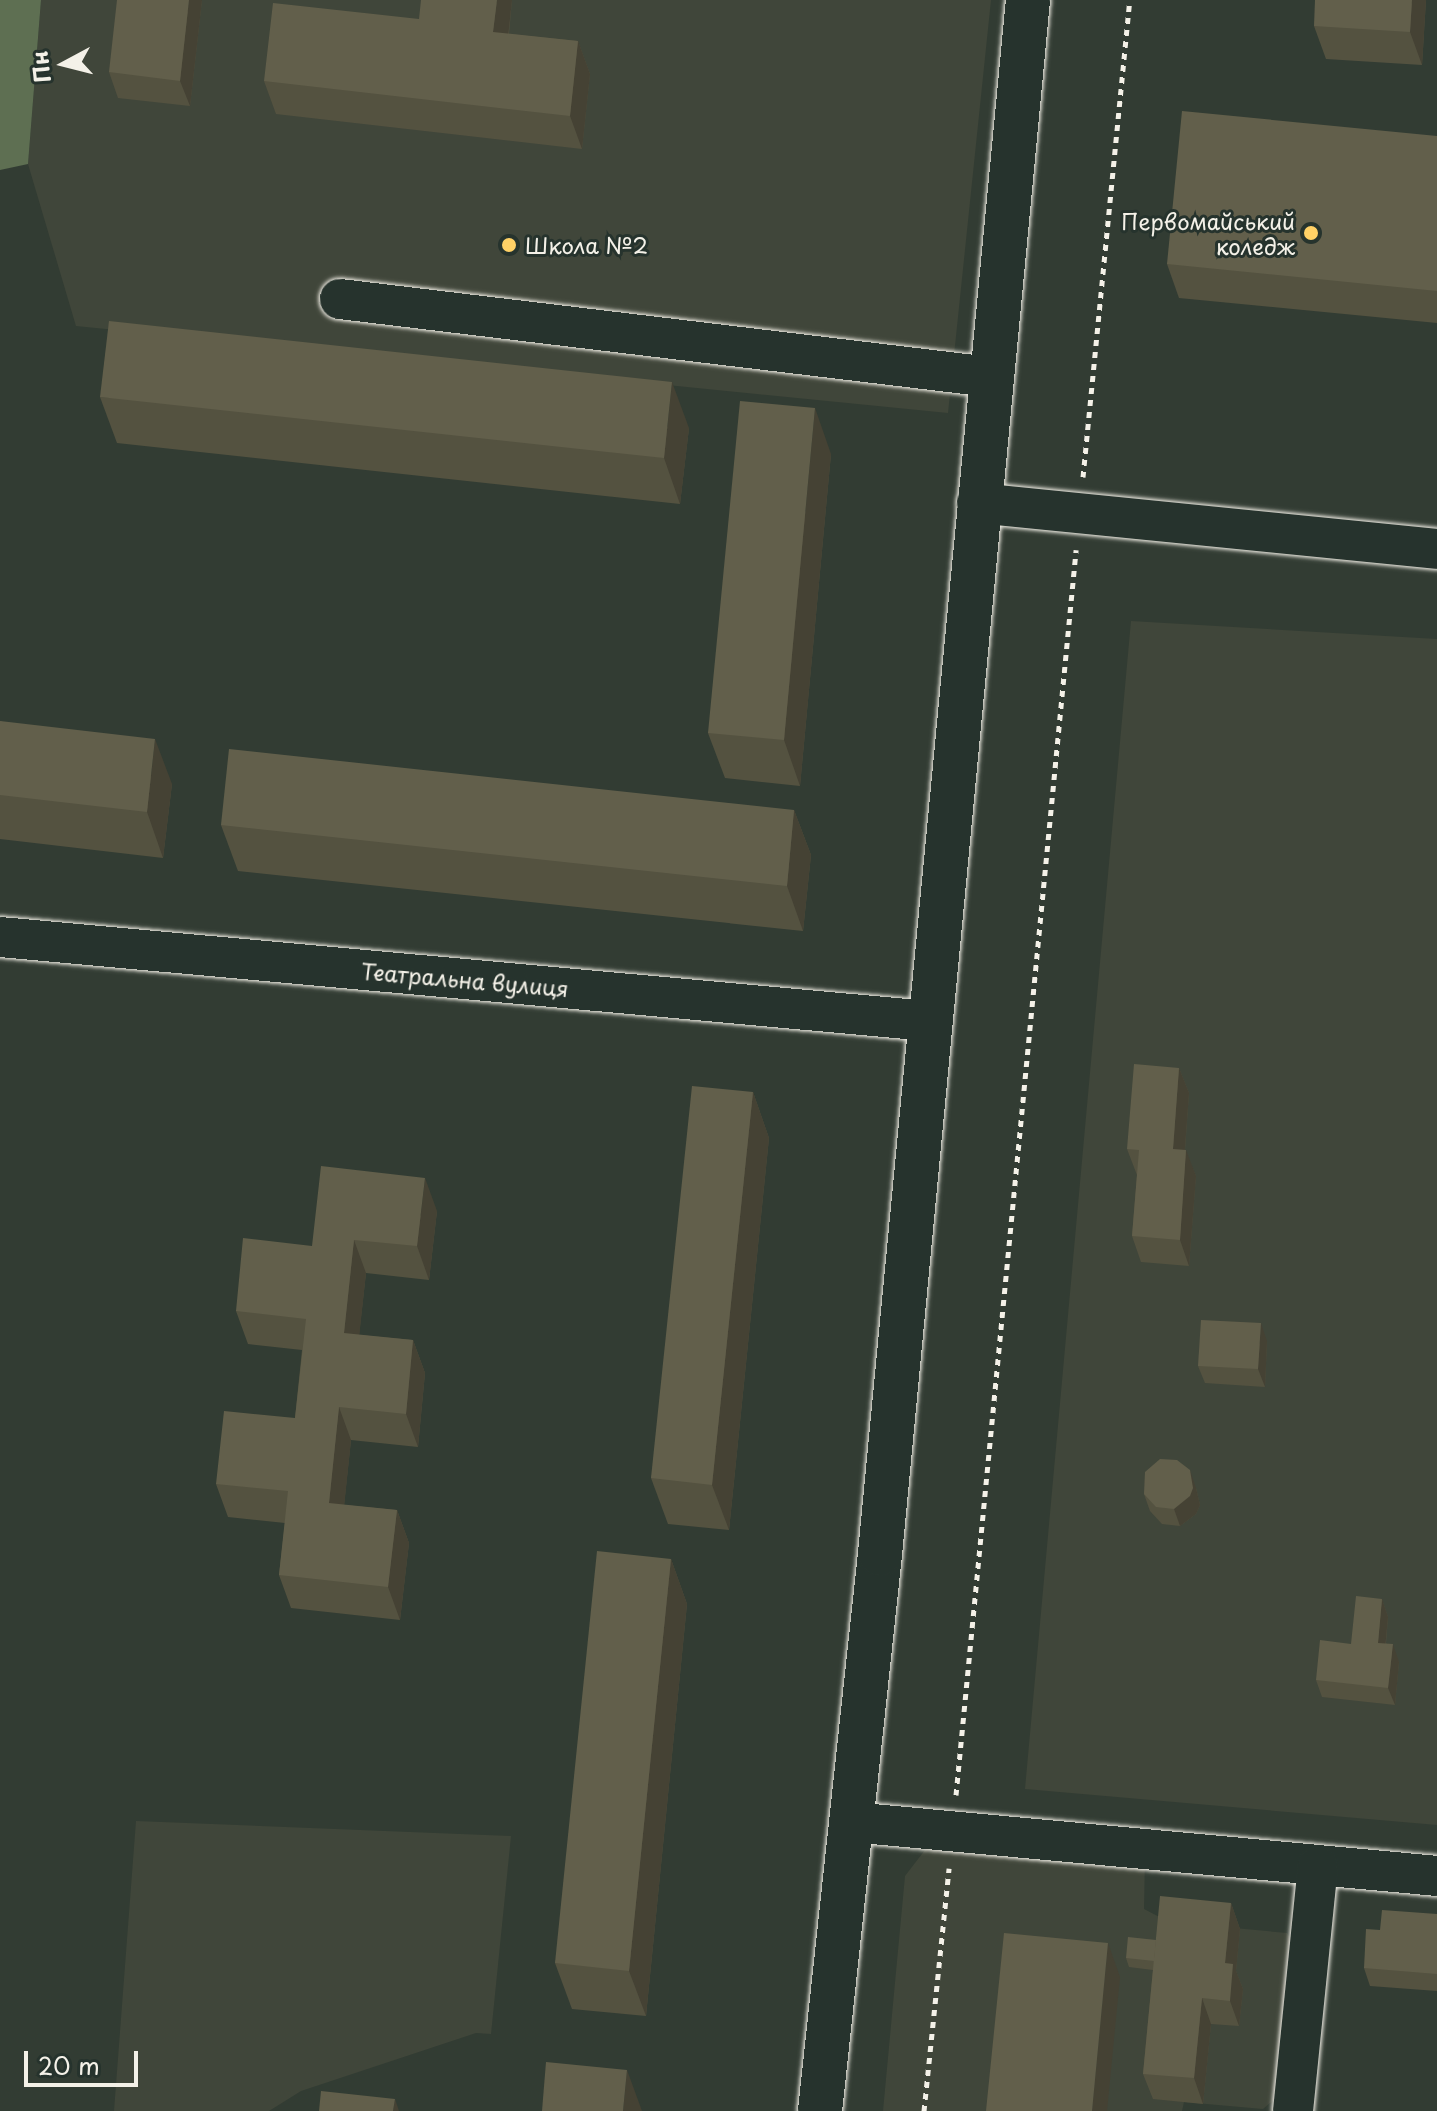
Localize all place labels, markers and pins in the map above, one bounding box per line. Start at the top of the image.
place label: Первомайський коледж [1121,207,1295,258]
marker: Первомайський коледж [1302,224,1320,242]
place label: Школа №2 [525,232,649,258]
marker: Школа №2 [500,236,518,254]

